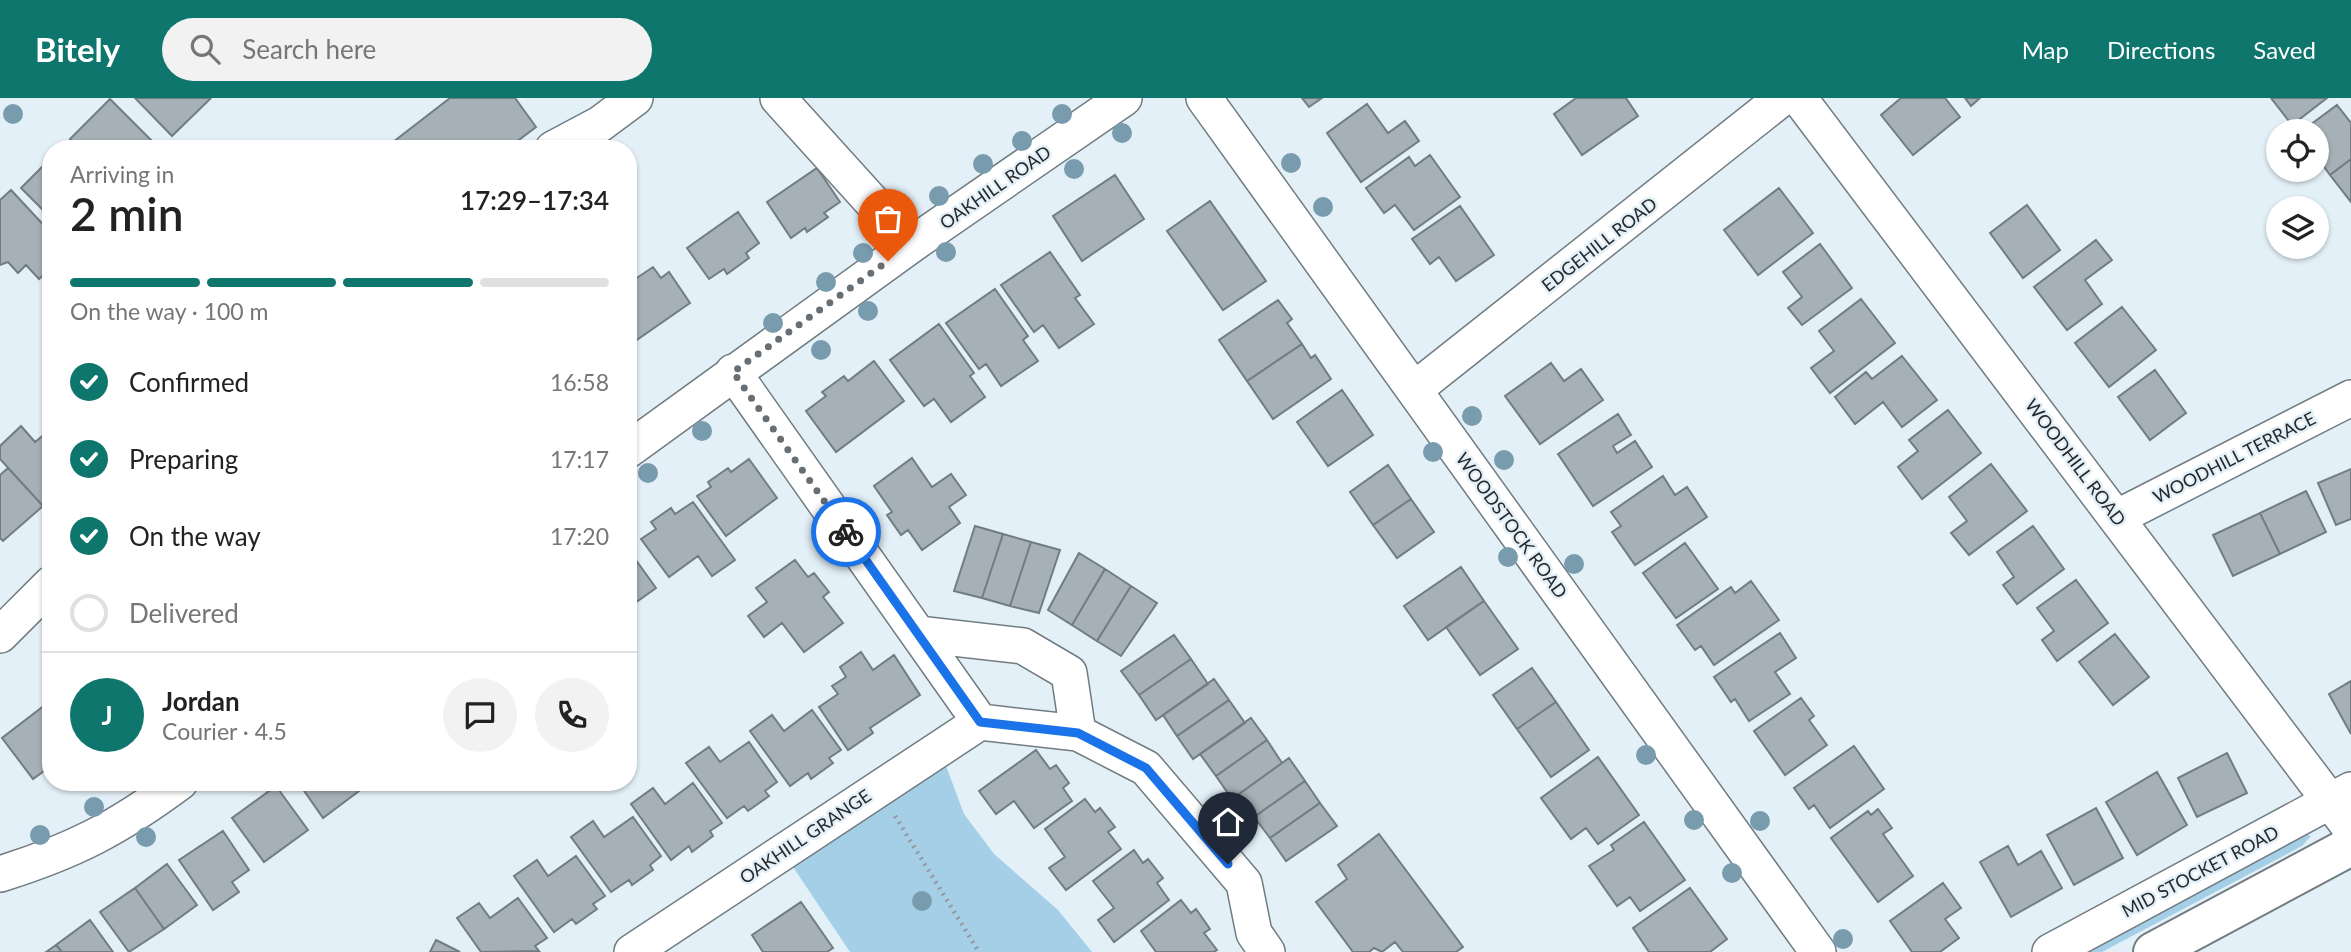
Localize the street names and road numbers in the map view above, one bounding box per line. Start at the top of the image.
street label: OAKHILL ROAD [935,141,1055,233]
street label: EDGEHILL ROAD [1537,192,1661,296]
street label: WOODHILL ROAD [2021,394,2131,530]
street label: WOODHILL TERRACE [2149,406,2319,508]
street label: WOODSTOCK ROAD [1452,448,1572,602]
street label: OAKHILL GRANGE [735,784,875,888]
street label: MID STOCKET ROAD [2118,820,2282,922]

